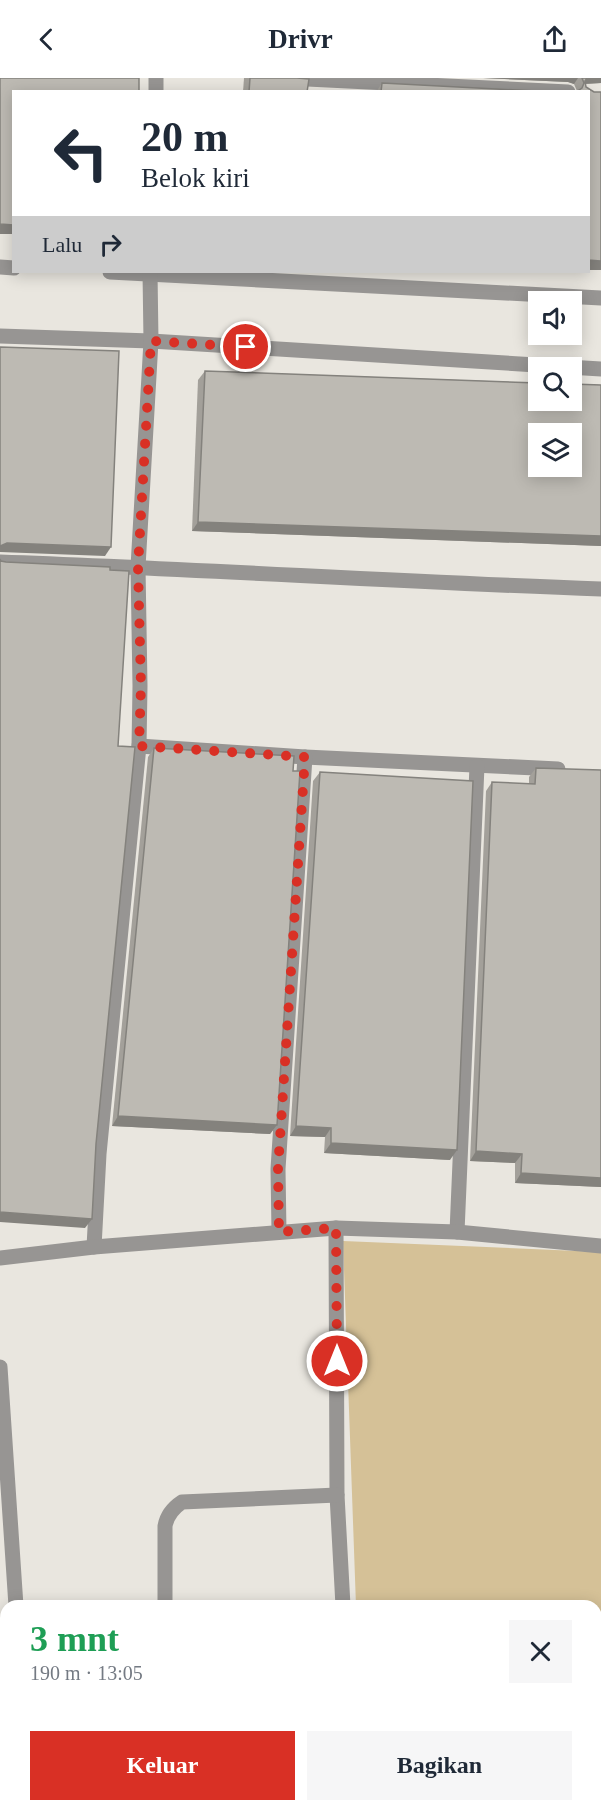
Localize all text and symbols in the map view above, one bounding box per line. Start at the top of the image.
icon: back [30,23,63,56]
icon: share [538,23,571,56]
text: Drivr [268,24,333,54]
icon: left [42,114,120,192]
text: 20 m [141,114,229,160]
text: Belok kiri [141,163,250,193]
icon: right [94,228,127,261]
text: Lalu [42,232,82,257]
map controls [528,291,582,477]
button: sound [528,291,582,345]
pin [220,321,271,372]
icon: arrive [229,330,262,363]
button: search [528,357,582,411]
button: layers [528,423,582,477]
position arrow [305,1329,369,1393]
text: 3 mnt [30,1619,119,1659]
button: close [509,1620,572,1683]
text: 190 m · 13:05 [30,1662,143,1684]
button: Keluar [30,1731,295,1800]
button: Bagikan [307,1731,572,1800]

